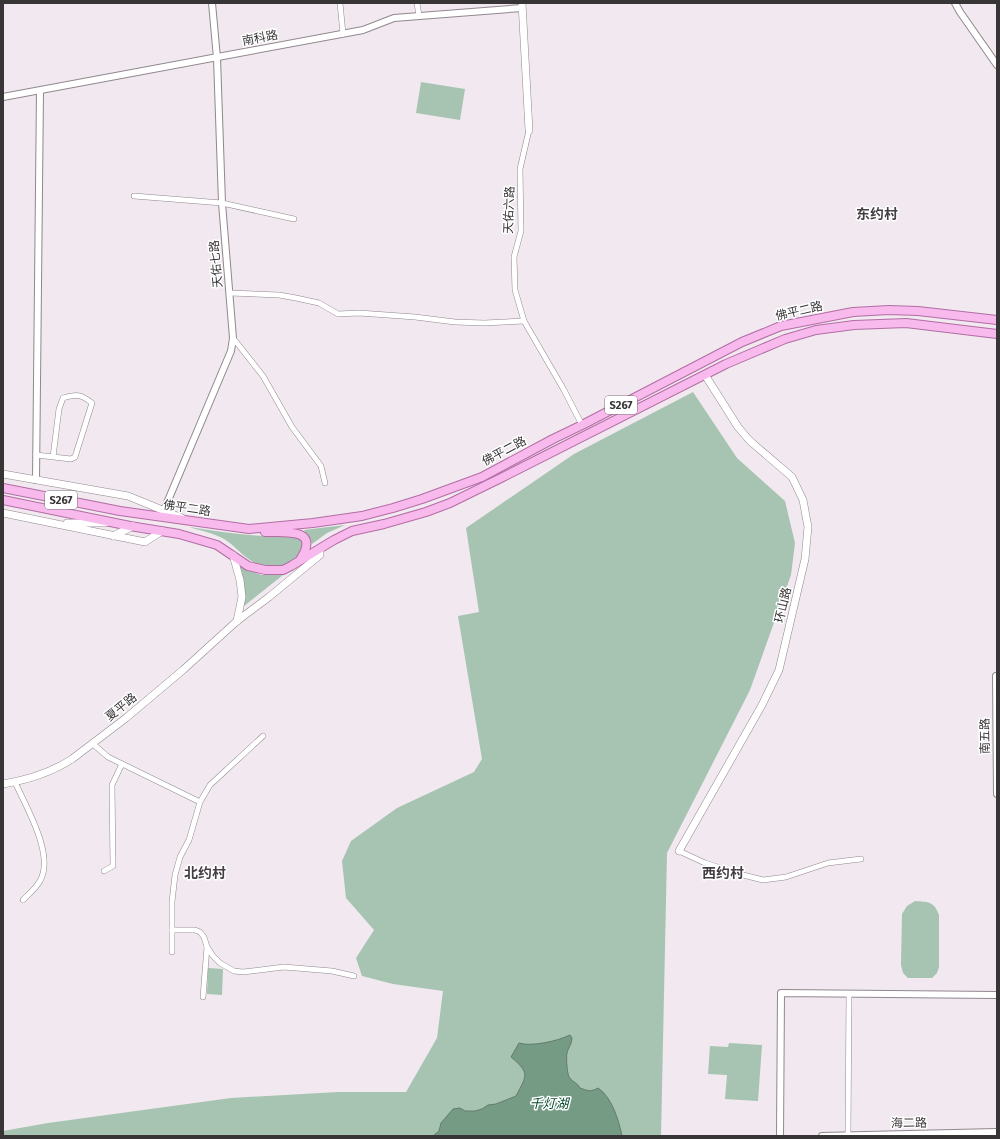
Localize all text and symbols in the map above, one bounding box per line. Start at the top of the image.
street label: 南科路 [241,28,279,48]
street label: 天佑六路 [501,186,517,234]
district label: 东约村 [856,206,898,223]
street label: 天佑七路 [207,239,225,289]
street label: 佛平二路 [774,299,824,323]
road number: S267 [605,396,637,414]
street label: 佛平二路 [480,434,528,468]
road number: S267 [45,491,77,509]
street label: 佛平二路 [162,498,212,518]
street label: 环山路 [772,586,794,624]
street label: 夏平路 [103,690,139,724]
street label: 南五路 [978,718,992,754]
district label: 北约村 [184,865,226,882]
district label: 西约村 [702,865,744,882]
water label: 千灯湖 [529,1096,570,1111]
street label: 海二路 [891,1116,927,1130]

